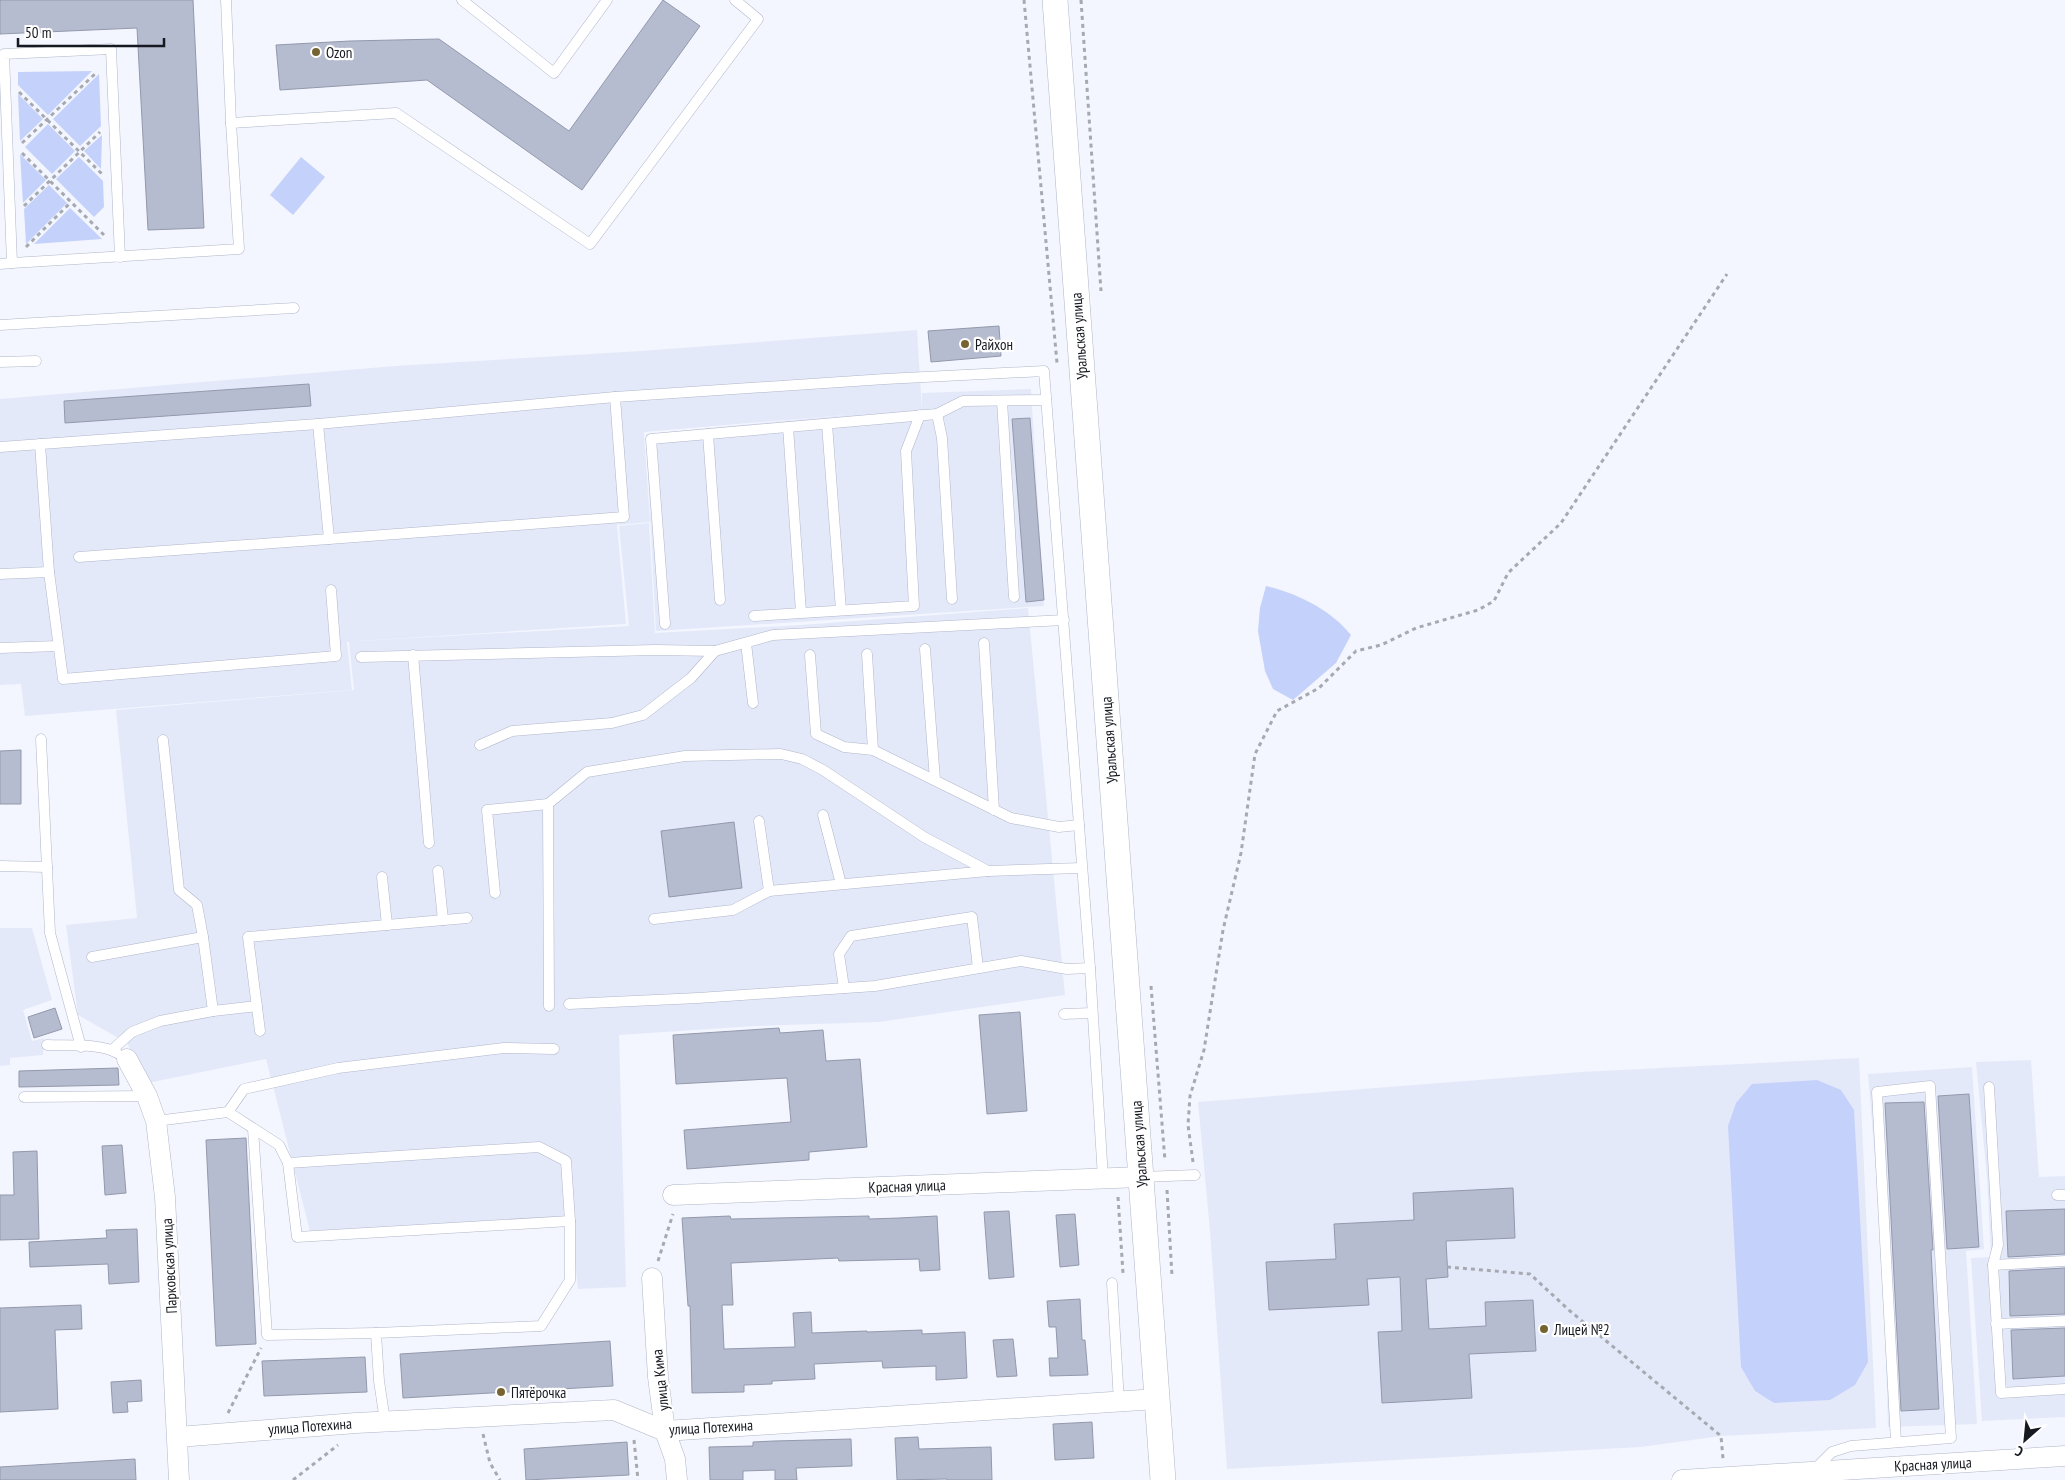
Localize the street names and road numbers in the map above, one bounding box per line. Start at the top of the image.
street label: Уральская улица [1066,292,1092,380]
street label: Уральская улица [1096,696,1122,784]
street label: Уральская улица [1126,1100,1152,1188]
street label: Красная улица [868,1175,946,1197]
street label: Парковская улица [157,1218,181,1314]
street label: улица Кима [647,1348,673,1412]
street label: улица Потехина [267,1414,353,1438]
street label: улица Потехина [669,1415,753,1439]
street label: Красная улица [1894,1452,1972,1476]

